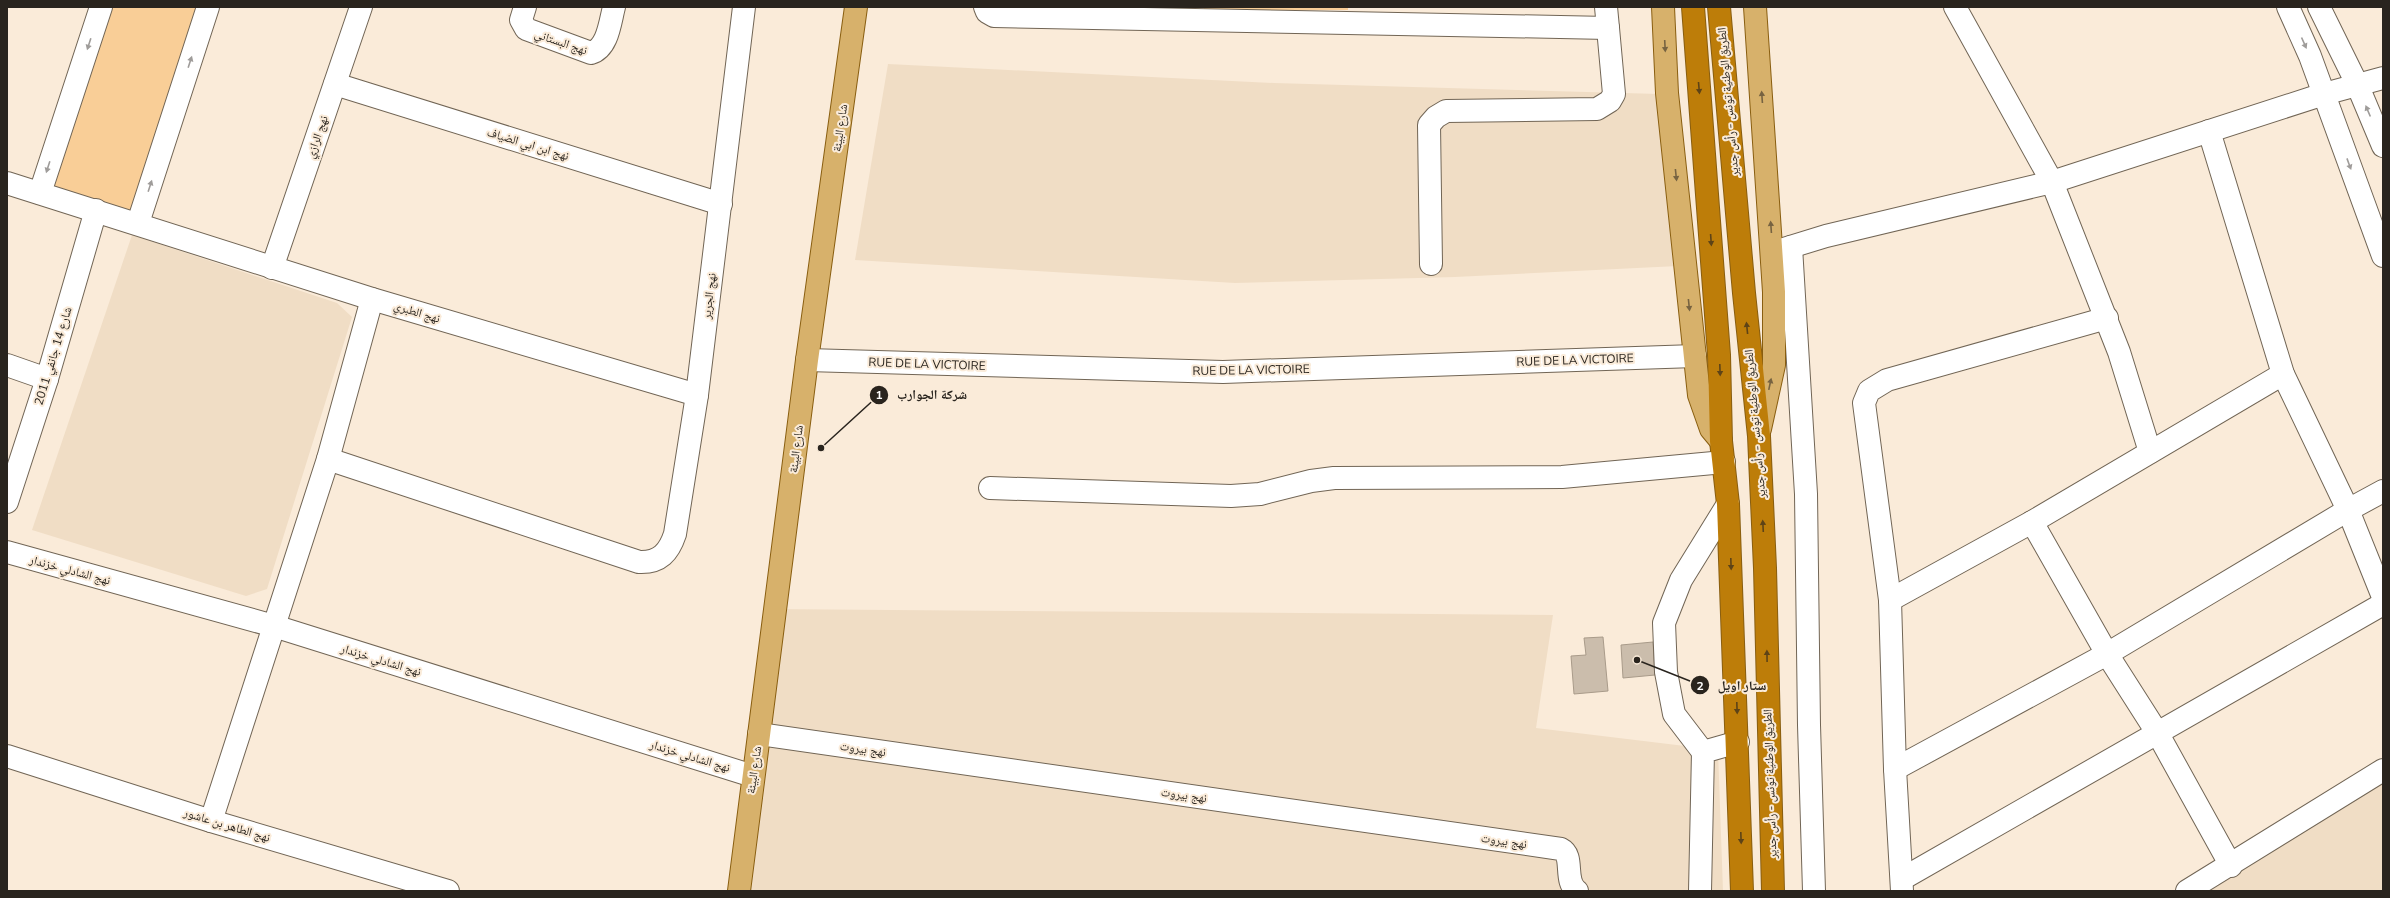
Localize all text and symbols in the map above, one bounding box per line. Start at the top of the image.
street label: نهج البستاني [532,26,589,60]
street label: الطريق الوطنية تونس - رأس جدير [1714,27,1743,178]
one-way arrow [2301,37,2307,49]
one-way arrow [86,38,92,50]
one-way arrow [1661,40,1668,52]
one-way arrow [187,56,193,68]
one-way arrow [1696,82,1703,94]
one-way arrow [1758,91,1765,103]
street label: شارع البيئة [829,103,851,153]
one-way arrow [2365,105,2371,116]
street label: نهج الرازي [302,114,334,161]
street label: نهج ابن ابي الضياف [484,124,571,166]
one-way arrow [2347,159,2353,171]
one-way arrow [45,162,51,174]
one-way arrow [1672,169,1679,181]
one-way arrow [148,180,154,192]
one-way arrow [1767,221,1774,233]
one-way arrow [1708,234,1715,246]
street label: نهج الجرير [698,272,720,321]
street label: نهج الطبري [391,297,442,329]
one-way arrow [1686,299,1693,311]
street label: شارع 14 جانفي 2011 [30,305,78,408]
one-way arrow [1744,322,1751,334]
street label: الطريق الوطنية تونس - رأس جدير [1741,349,1770,500]
street label: RUE DE LA VICTOIRE [1516,350,1634,370]
street label: RUE DE LA VICTOIRE [868,354,986,374]
street label: RUE DE LA VICTOIRE [1192,361,1310,379]
one-way arrow [1716,364,1723,376]
one-way arrow [1767,378,1773,391]
callout: شركة الجوارب [869,382,975,407]
text: شركة الجوارب [897,386,967,404]
text: 1 [875,387,883,403]
street label: شارع البيئة [785,424,807,474]
one-way arrow [1760,519,1766,532]
street label: نهج الشادلي خزندار [26,551,112,590]
one-way arrow [1728,558,1734,571]
street label: نهج الشادلي خزندار [337,640,423,682]
one-way arrow [1763,650,1770,662]
callout: ستار اويل [1690,673,1775,698]
text: ستار اويل [1718,677,1766,695]
text: 2 [1696,678,1704,694]
one-way arrow [1733,702,1740,714]
street label: الطريق الوطنية تونس - رأس جدير [1759,709,1781,860]
street label: نهج الشادلي خزندار [646,736,732,778]
street label: نهج بيروت [839,738,887,760]
street label: شارع البيئة [743,745,765,795]
street label: نهج بيروت [1160,784,1208,806]
street label: نهج الطاهر بن عاشور [181,804,272,846]
street label: نهج بيروت [1480,830,1528,852]
one-way arrow [1738,832,1744,845]

